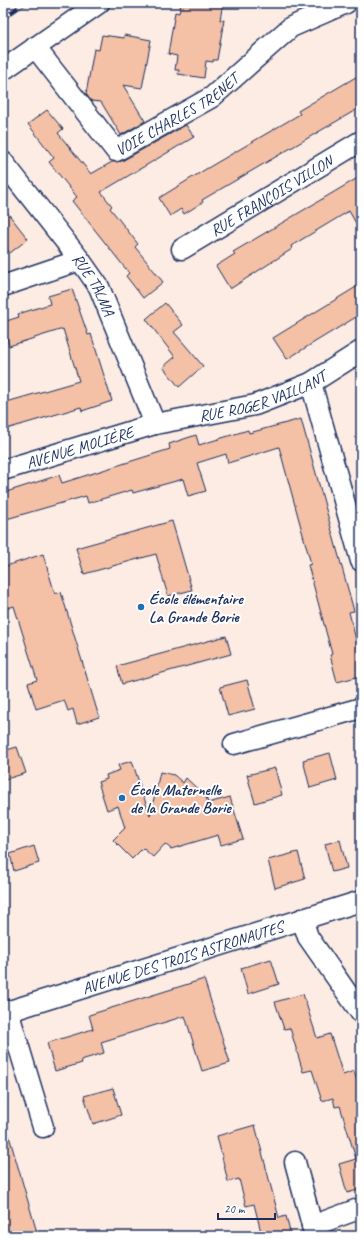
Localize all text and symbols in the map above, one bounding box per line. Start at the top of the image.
street label: VOIE CHARLES TRENET [112,67,246,160]
street label: RUE FRANÇOIS VILLON [207,150,339,241]
street label: RUE TALMA [67,249,119,320]
street label: RUE ROGER VAILLANT [197,364,334,426]
street label: AVENUE MOLIÈRE [24,421,138,473]
place label: École élémentaire La Grande Borie [149,589,244,627]
marker: École élémentaire La Grande Borie [136,602,146,612]
place label: École Maternelle de la Grande Borie [130,780,232,818]
marker: École Maternelle de la Grande Borie [117,793,127,803]
street label: AVENUE DES TROIS ASTRONAUTES [80,916,289,999]
scale bar [218,1195,275,1221]
text: 20 m [224,1201,246,1217]

